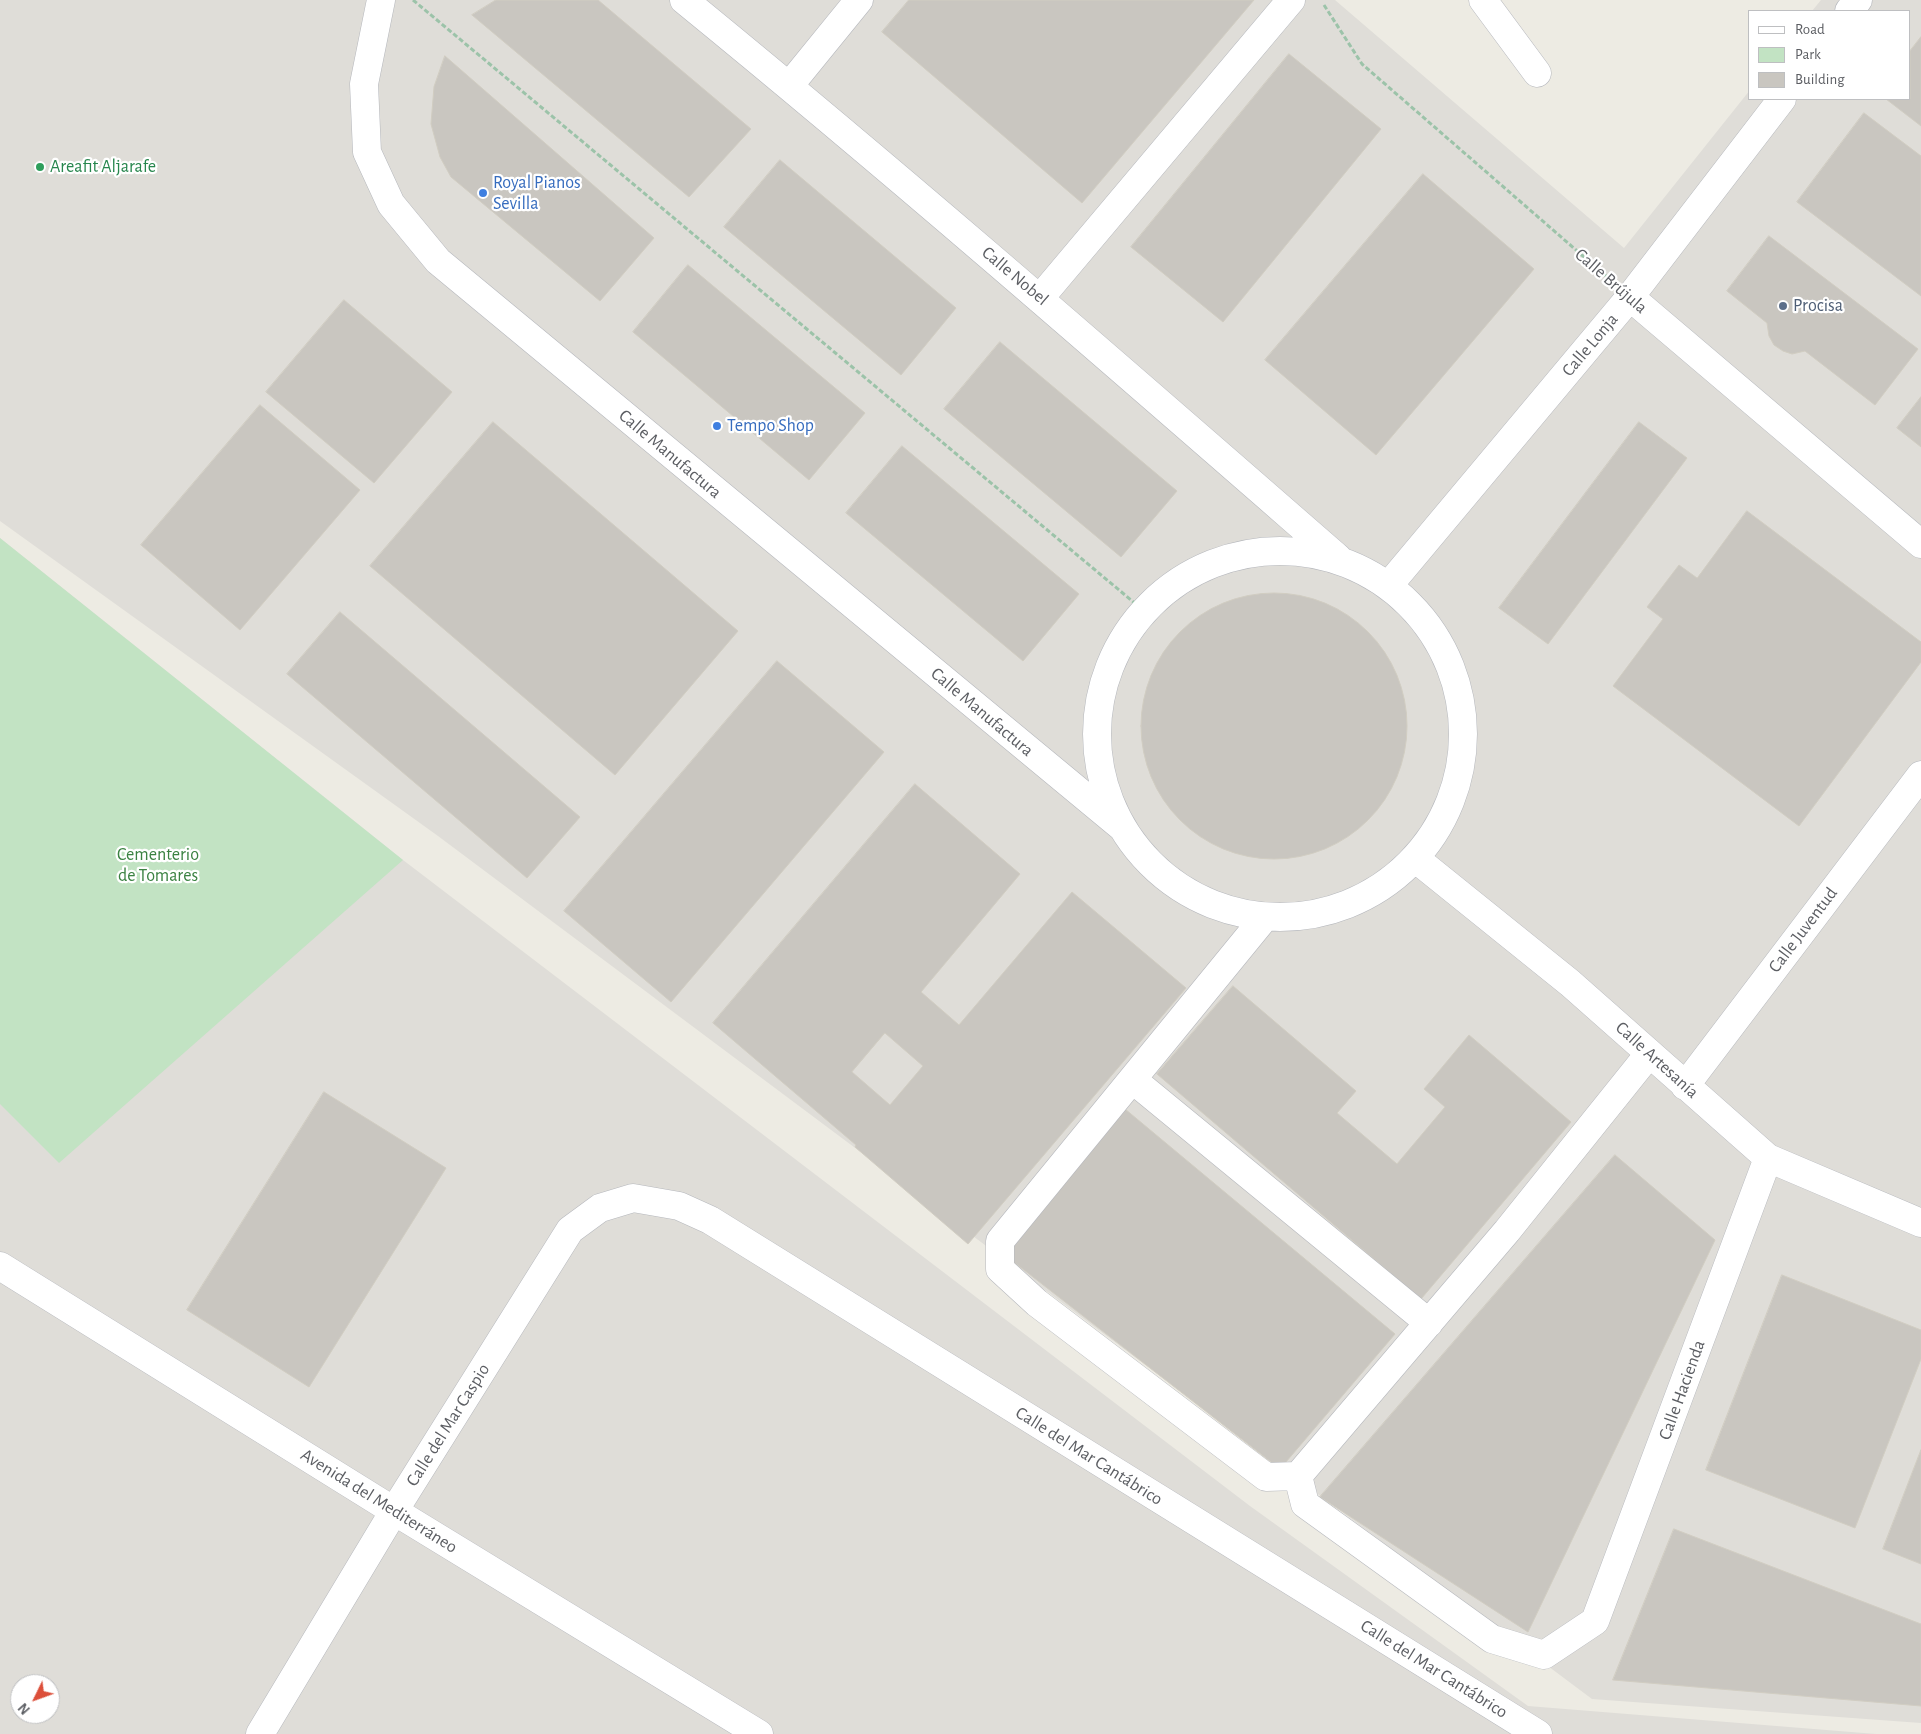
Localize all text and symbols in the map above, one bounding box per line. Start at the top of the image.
legend [1748,10,1911,100]
text: Road [1795,22,1825,37]
text: Park [1795,47,1821,62]
text: Building [1795,72,1845,87]
place label: Areafit Aljarafe [50,156,156,178]
marker: Areafit Aljarafe [34,161,46,173]
place label: Royal Pianos Sevilla [493,172,581,214]
marker: Royal Pianos Sevilla [477,187,489,199]
street label: Calle Nobel [977,242,1053,310]
street label: Calle Brújula [1570,244,1652,318]
place label: Procisa [1793,295,1843,317]
marker: Procisa [1777,300,1789,312]
street label: Calle Lonja [1557,309,1623,381]
street label: Calle Manufactura [614,405,726,503]
place label: Tempo Shop [727,415,814,437]
marker: Tempo Shop [711,420,723,432]
street label: Calle Manufactura [926,663,1038,761]
park label: Cementerio de Tomares [117,844,199,886]
street label: Calle Juventud [1764,883,1842,977]
street label: Calle Artesanía [1611,1017,1703,1103]
street label: Calle Hacienda [1654,1337,1710,1443]
street label: Calle del Mar Caspio [402,1360,494,1490]
street label: Calle del Mar Cantábrico [1011,1402,1167,1510]
street label: Avenida del Mediterráneo [297,1444,461,1558]
street label: Calle del Mar Cantábrico [1356,1615,1512,1723]
north arrow [10,1674,60,1724]
text: N [16,1700,33,1717]

